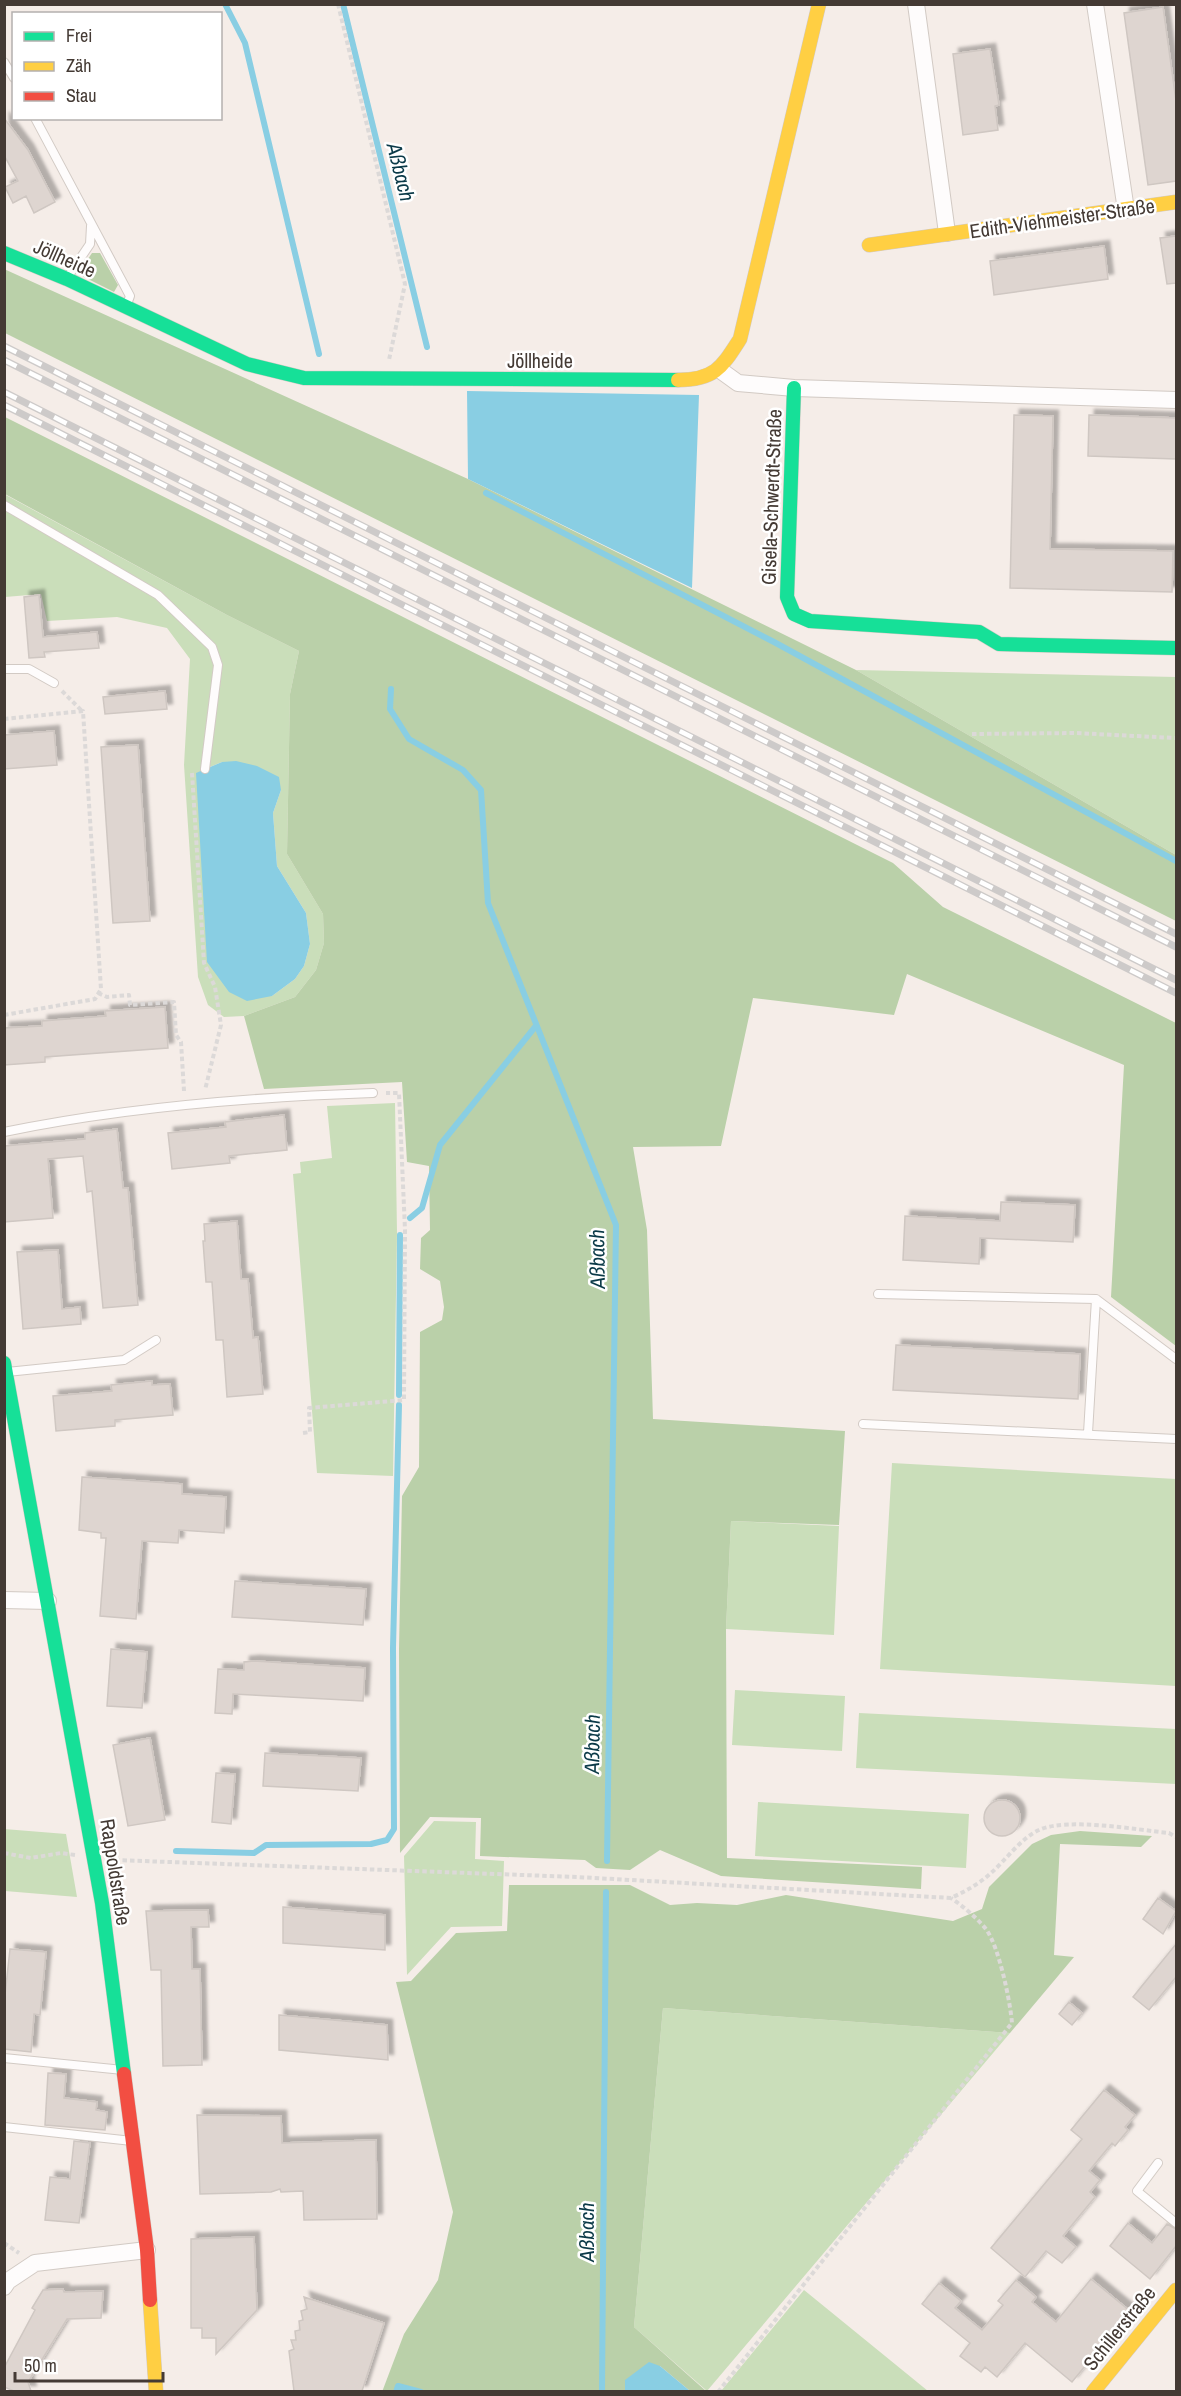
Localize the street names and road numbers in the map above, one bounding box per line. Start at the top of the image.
street label: Edith-Viehmeister-Straße [968,192,1156,244]
street label: Jöllheide [30,232,100,284]
street label: Jöllheide [507,347,573,374]
street label: Gisela-Schwerdt-Straße [754,409,788,585]
street label: Rappoldstraße [94,1817,138,1927]
street label: Schillerstraße [1077,2280,1161,2376]

